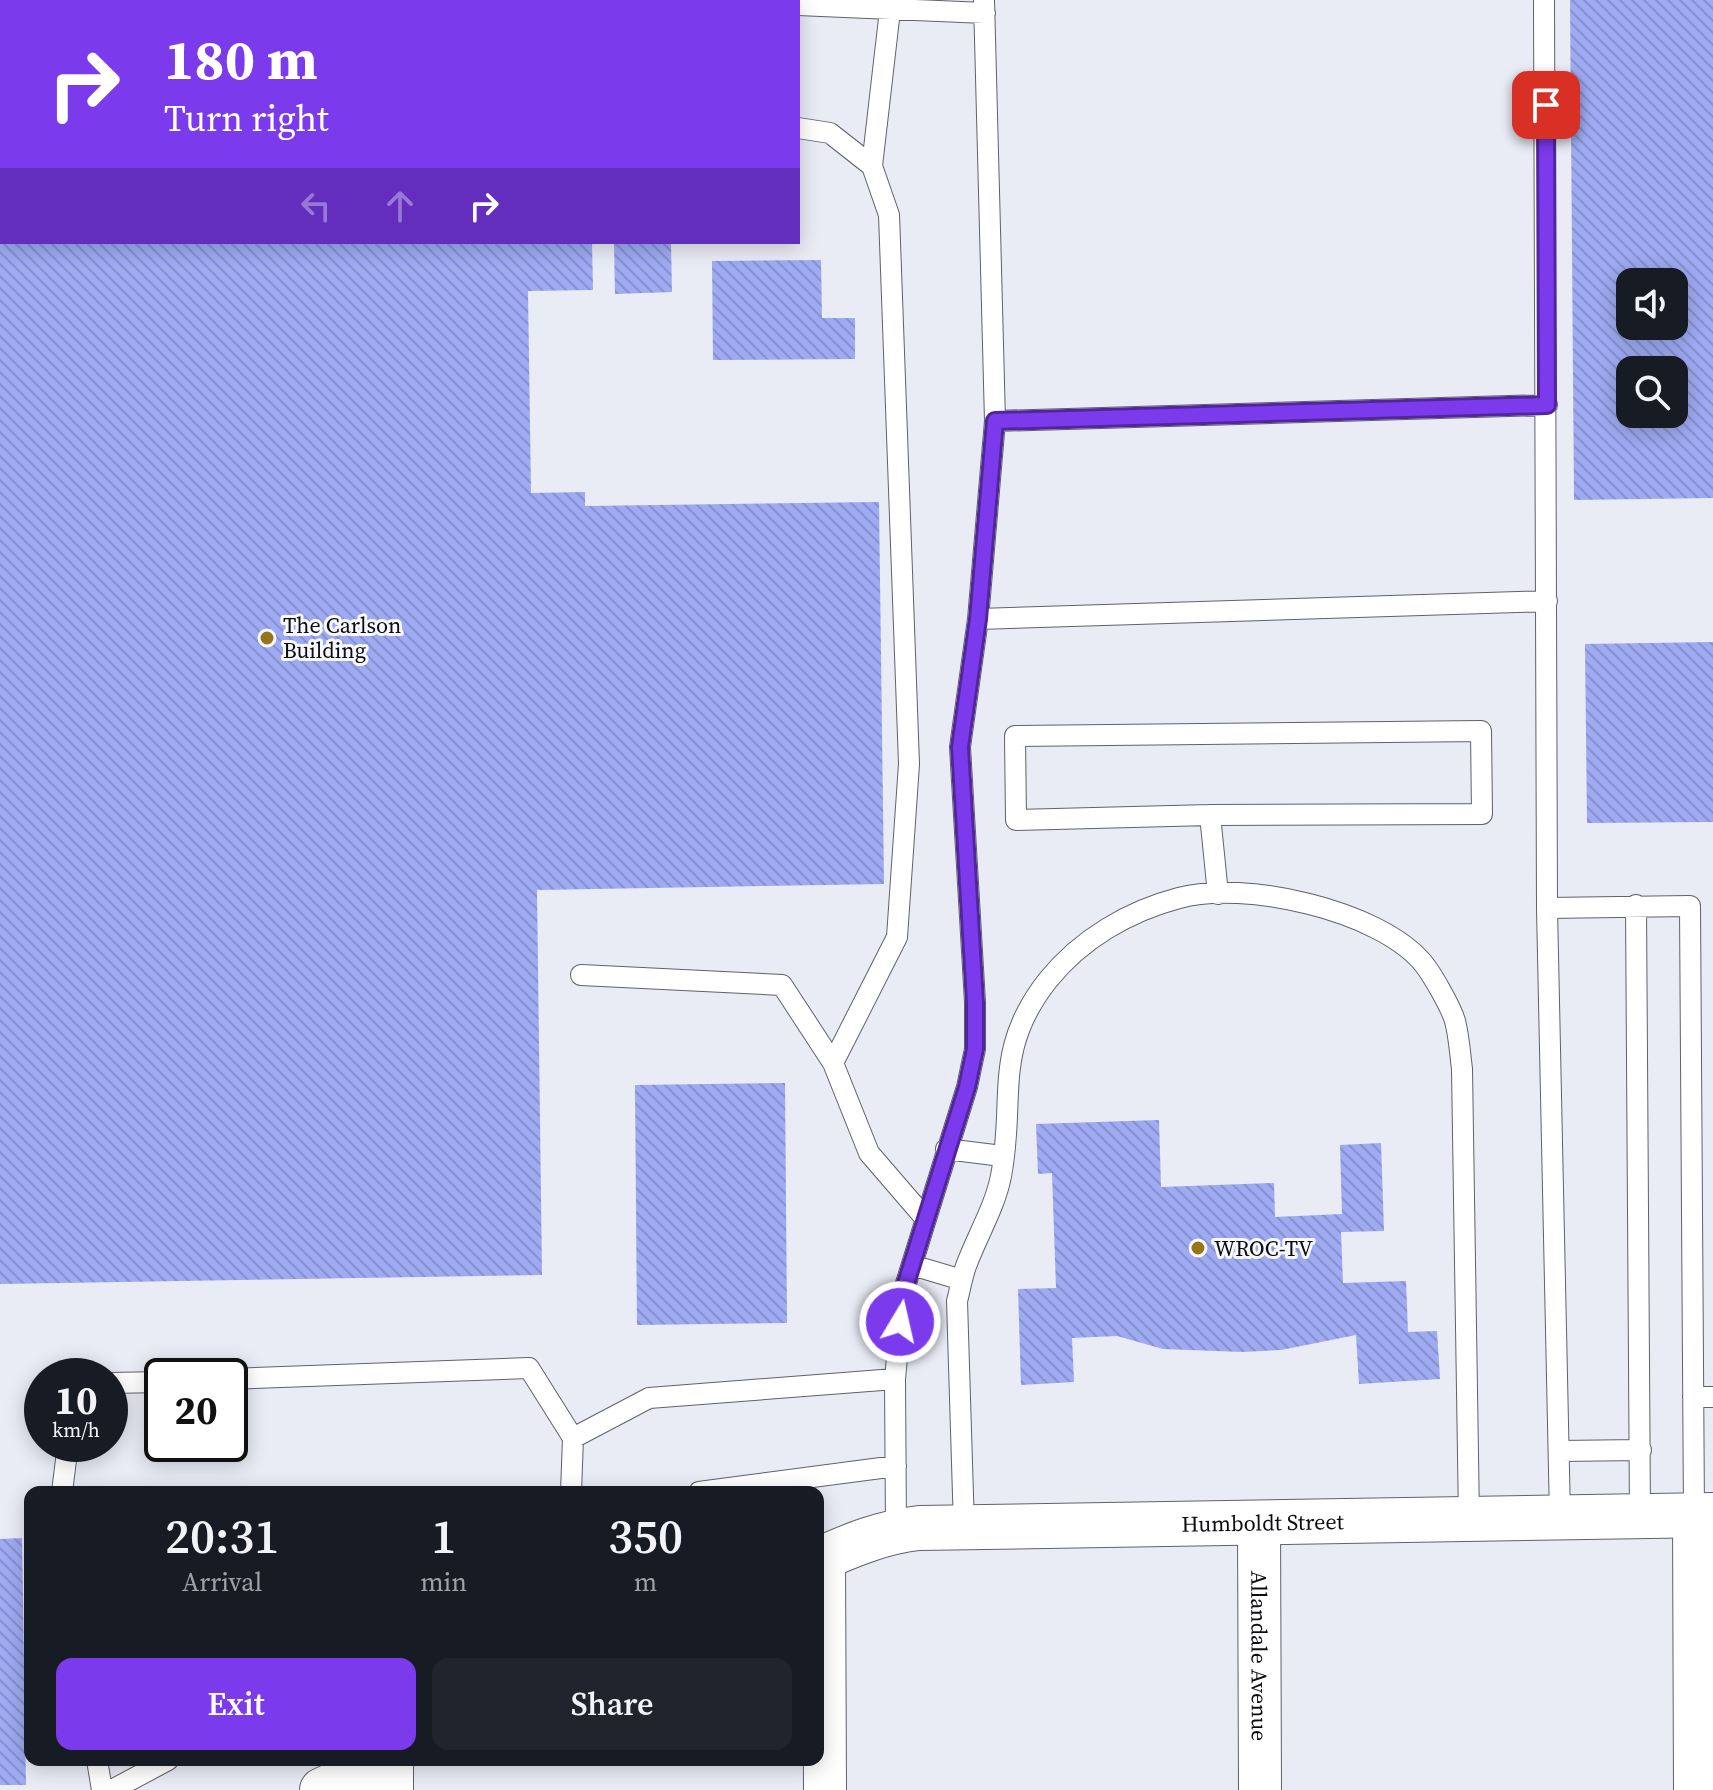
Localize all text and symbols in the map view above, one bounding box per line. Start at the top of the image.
text: 180 m [164,21,318,98]
icon: right [32,32,136,136]
pin [1512,71,1580,139]
icon: arrive [1524,83,1568,127]
text: Turn right [164,94,329,143]
icon: left [294,184,338,228]
icon: ahead [378,184,422,228]
icon: right [462,184,506,228]
map controls [1616,268,1688,428]
button: sound [1616,268,1688,340]
button: search [1616,356,1688,428]
place label: The Carlson Building [283,610,401,665]
marker: The Carlson Building [258,629,276,647]
place label: WROC-TV [1214,1233,1313,1263]
marker: WROC-TV [1189,1239,1207,1257]
position arrow [858,1280,942,1364]
speed limit sign: 20 [144,1358,248,1462]
text: 10 [54,1373,98,1427]
text: km/h [52,1416,100,1444]
text: 20:31 [165,1503,279,1569]
text: 1 [431,1503,456,1569]
text: 350 [608,1503,683,1569]
street label: Humboldt Street [1181,1506,1345,1539]
text: Arrival [182,1564,262,1600]
text: min [420,1564,467,1600]
text: m [634,1564,657,1600]
street label: Allandale Avenue [1244,1571,1275,1741]
button: Exit [56,1658,416,1750]
button: Share [432,1658,792,1750]

